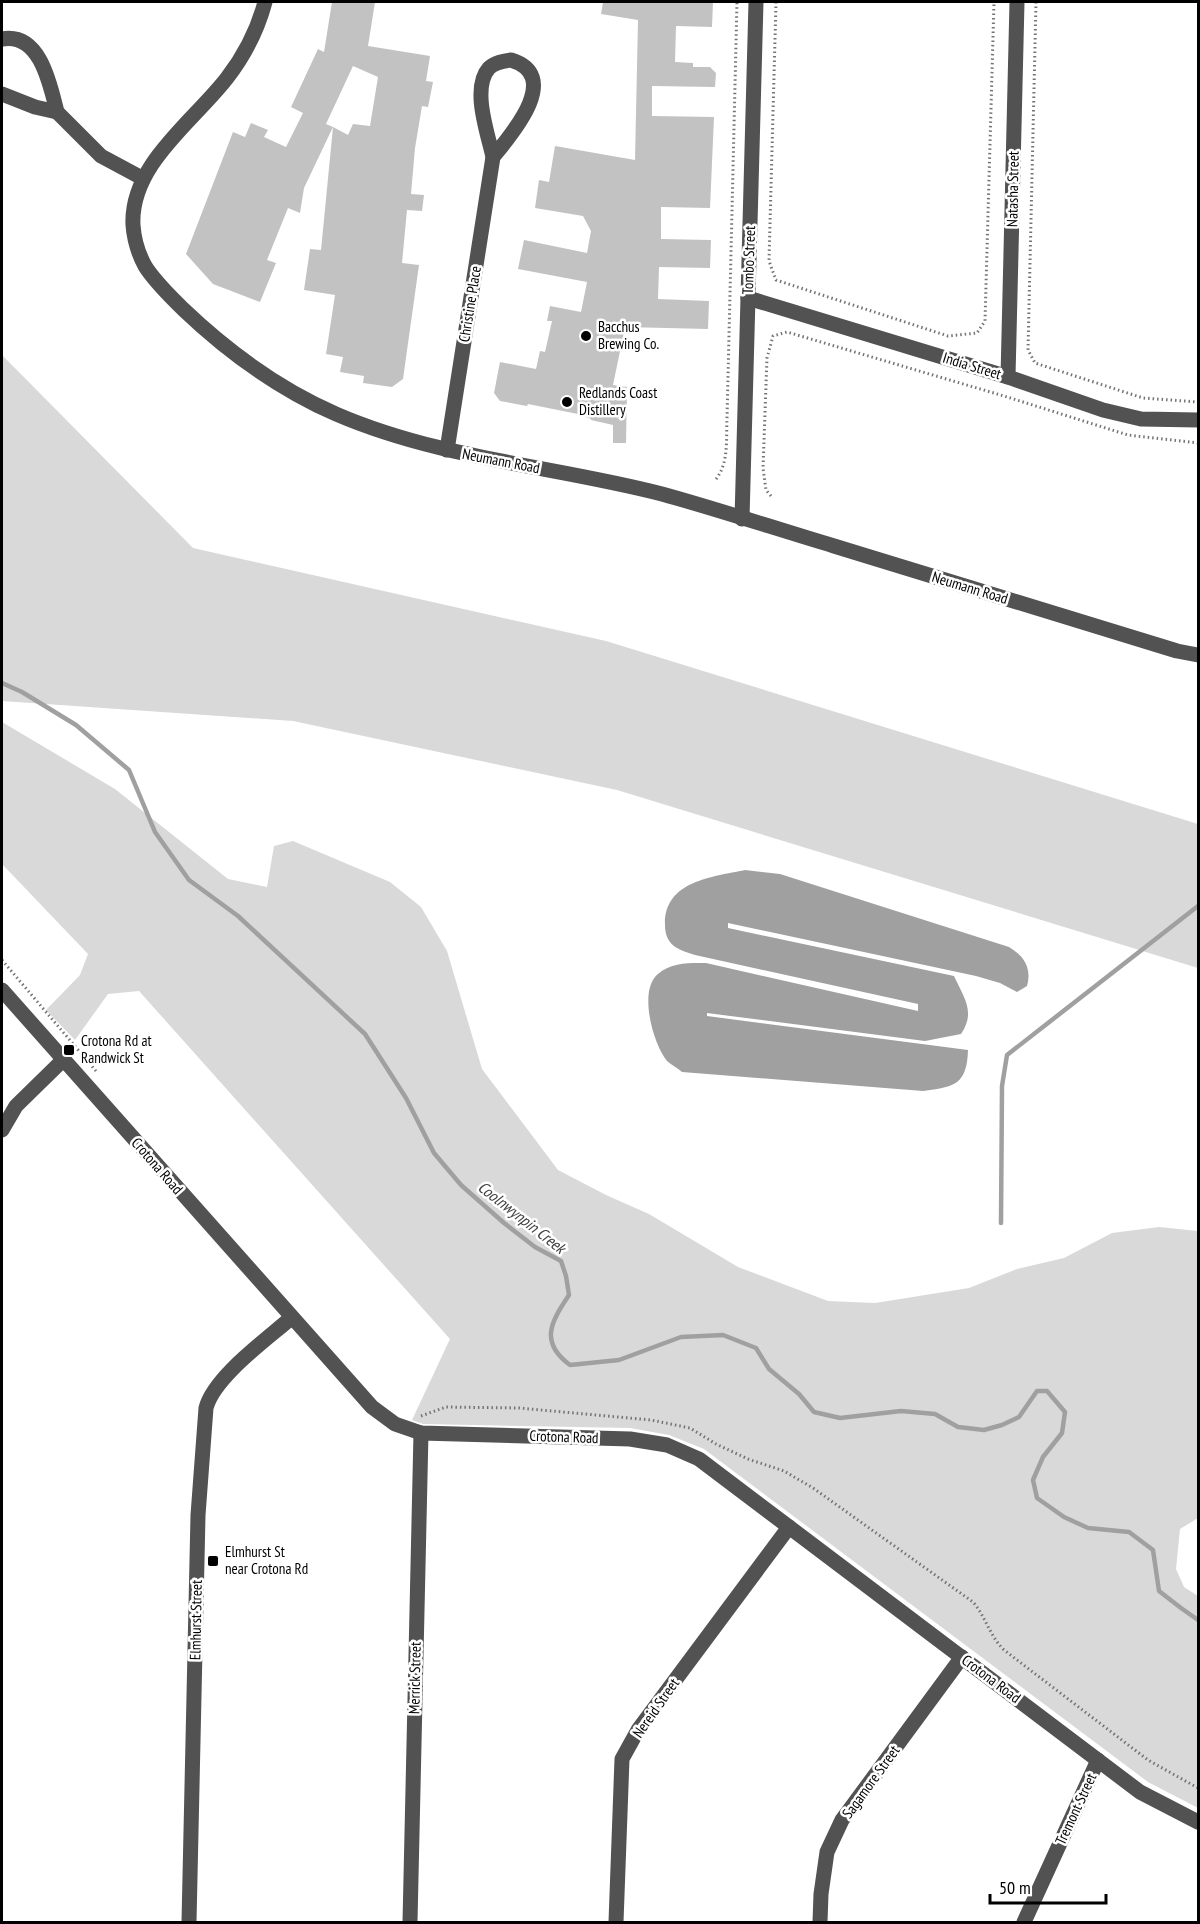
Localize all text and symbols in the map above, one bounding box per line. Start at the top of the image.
street label: Natasha Street [1002,151,1023,227]
street label: Tombo Street [738,225,759,295]
street label: Christine Place [454,265,485,343]
place label: Bacchus Brewing Co. [598,317,659,353]
marker: Bacchus Brewing Co. [579,329,593,343]
street label: India Street [941,348,1004,383]
place label: Redlands Coast Distillery [579,383,657,419]
marker: Redlands Coast Distillery [560,395,574,409]
street label: Neumann Road [461,444,541,477]
street label: Neumann Road [930,567,1010,608]
place label: Crotona Rd at Randwick St [81,1031,152,1067]
marker: Crotona Rd at Randwick St [62,1043,76,1057]
street label: Crotona Road [128,1133,187,1198]
water label: Coolnwynpin Creek [474,1177,571,1259]
street label: Crotona Road [529,1426,599,1447]
place label: Elmhurst St near Crotona Rd [225,1542,308,1578]
marker: Elmhurst St near Crotona Rd [206,1554,220,1568]
street label: Elmhurst Street [185,1580,206,1660]
street label: Merrick Street [404,1642,425,1714]
street label: Crotona Road [958,1650,1025,1707]
street label: Nereid Street [628,1674,683,1741]
street label: Sagamore Street [838,1741,903,1822]
street label: Tremont Street [1051,1770,1100,1848]
scale bar [990,1867,1106,1905]
text: 50 m [999,1876,1031,1899]

